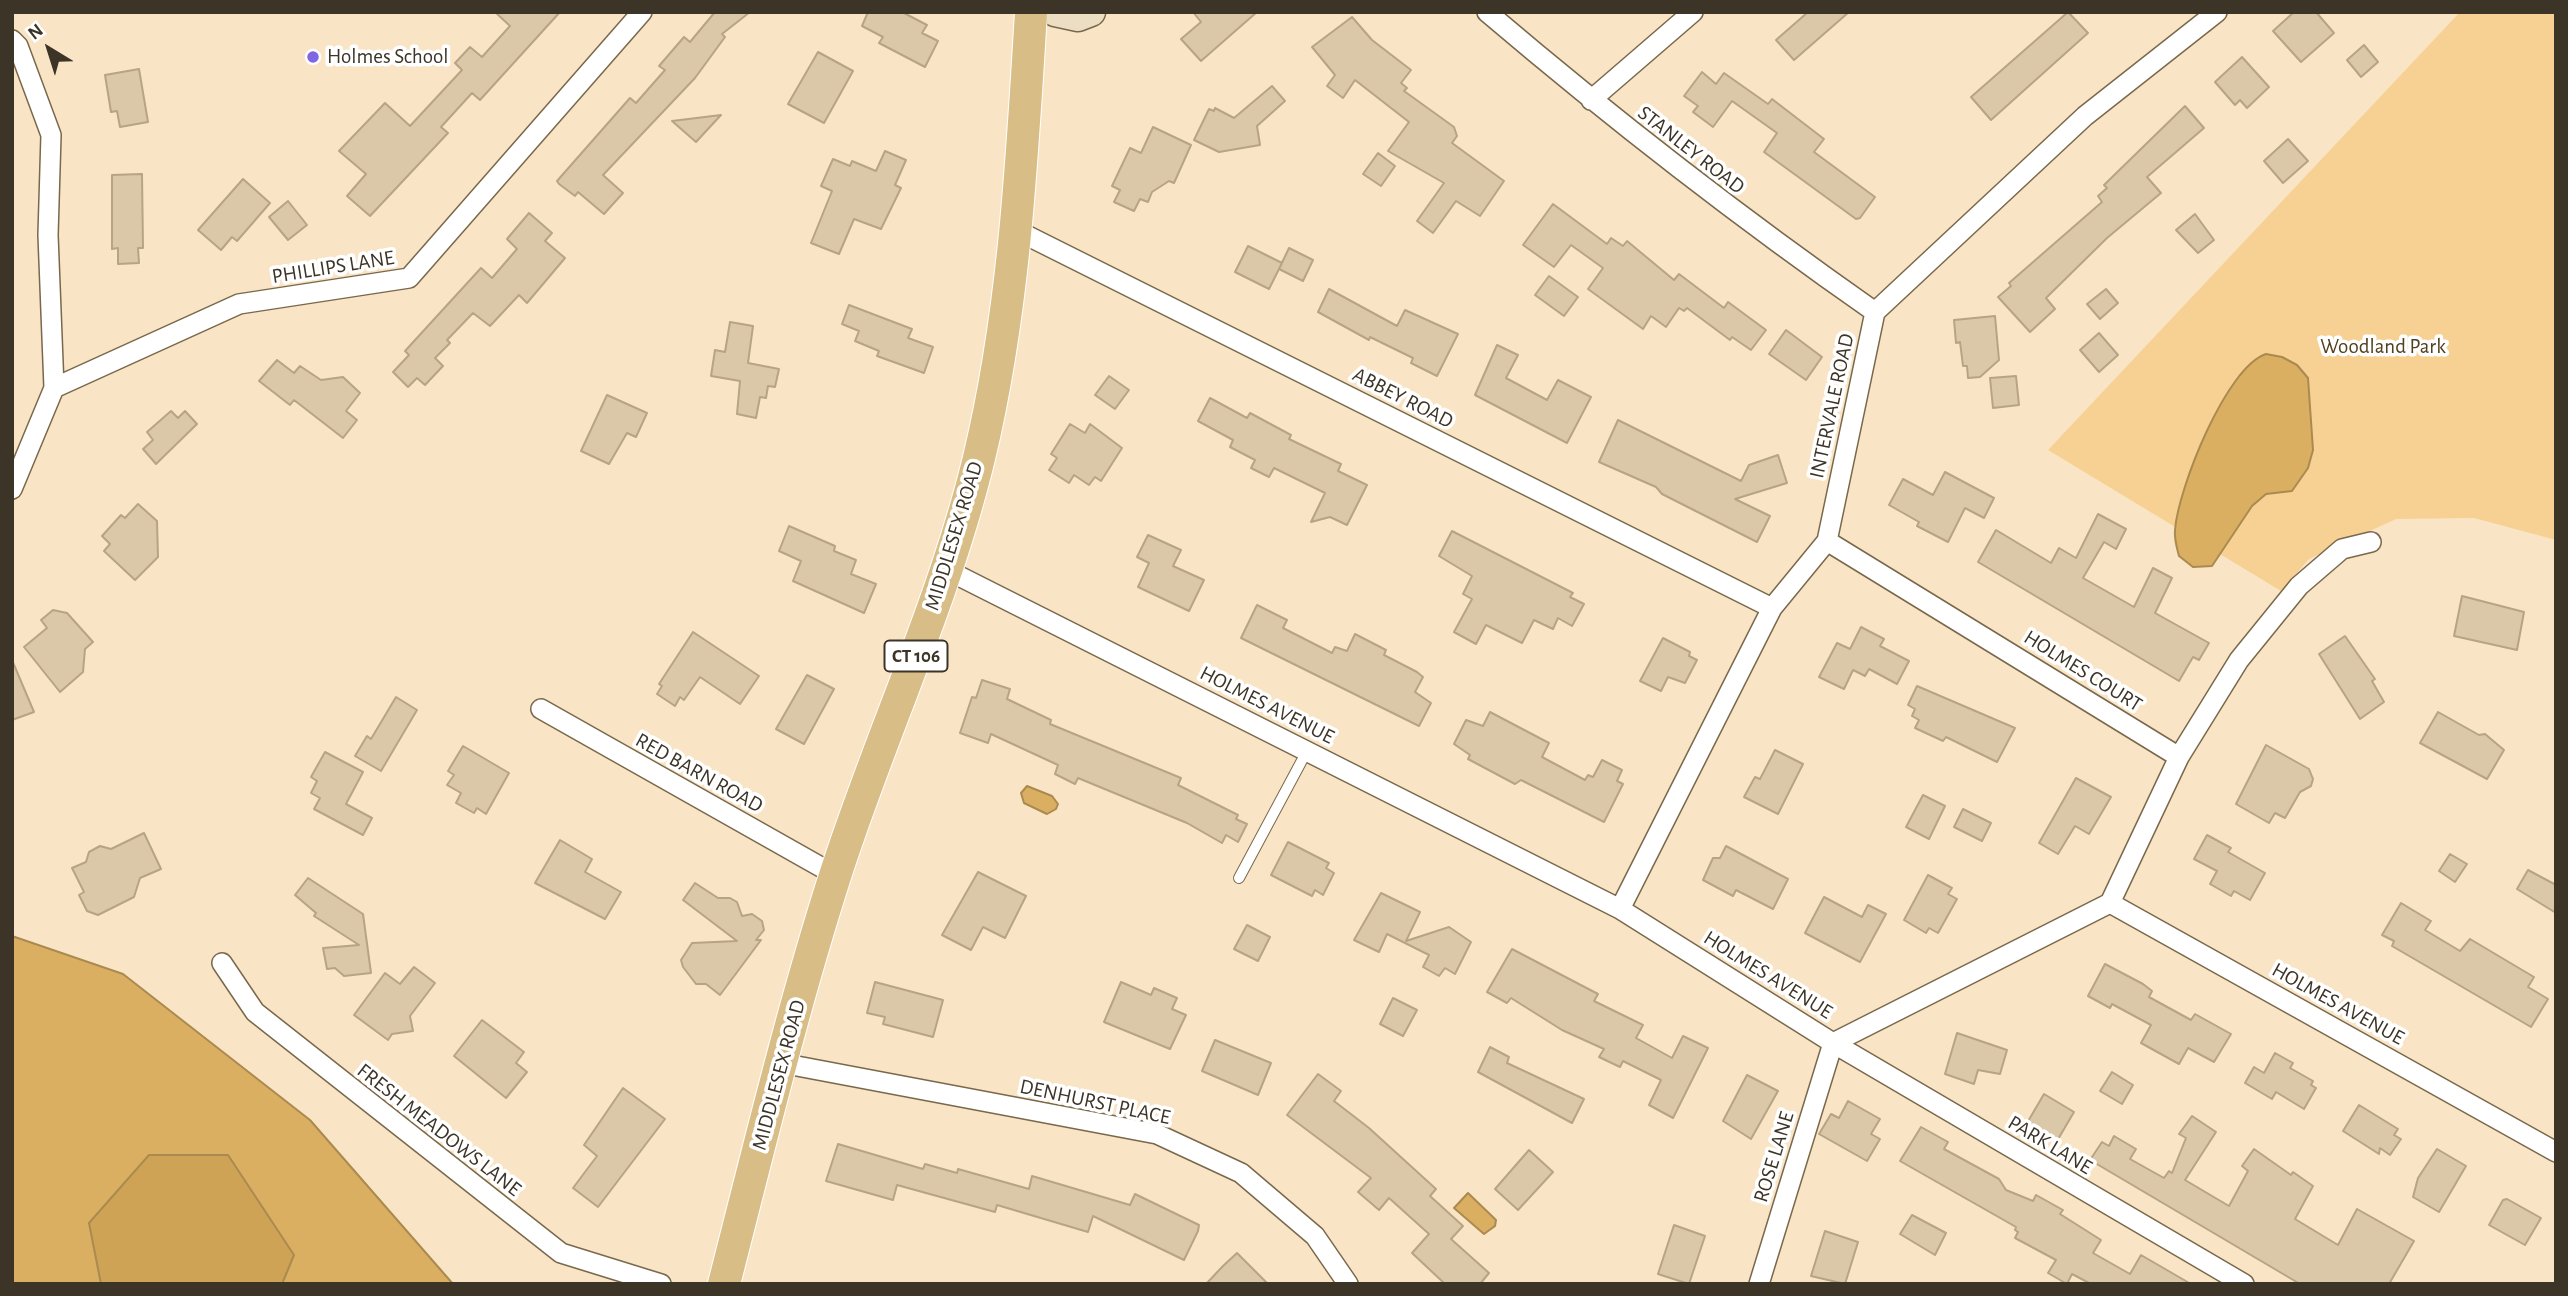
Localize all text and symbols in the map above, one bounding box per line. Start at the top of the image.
north arrow [14,14,84,84]
text: N [25,21,47,44]
place label: Holmes School [327,44,448,70]
marker: Holmes School [305,49,321,65]
street label: STANLEY ROAD [1632,100,1750,200]
street label: PHILLIPS LANE [270,245,396,289]
street label: INTERVALE ROAD [1804,331,1860,481]
park label: Woodland Park [2320,334,2446,360]
street label: ABBEY ROAD [1348,362,1458,434]
street label: MIDDLESEX ROAD [919,459,989,613]
street label: HOLMES COURT [2019,625,2147,717]
road number: CT 106 [884,640,948,671]
street label: HOLMES AVENUE [1196,660,1338,750]
street label: RED BARN ROAD [631,728,767,818]
street label: HOLMES AVENUE [1699,925,1837,1025]
street label: HOLMES AVENUE [2267,957,2409,1051]
street label: MIDDLESEX ROAD [747,997,811,1153]
street label: FRESH MEADOWS LANE [352,1058,526,1202]
street label: DENHURST PLACE [1018,1074,1172,1130]
street label: ROSE LANE [1748,1109,1800,1205]
street label: PARK LANE [2003,1110,2097,1180]

